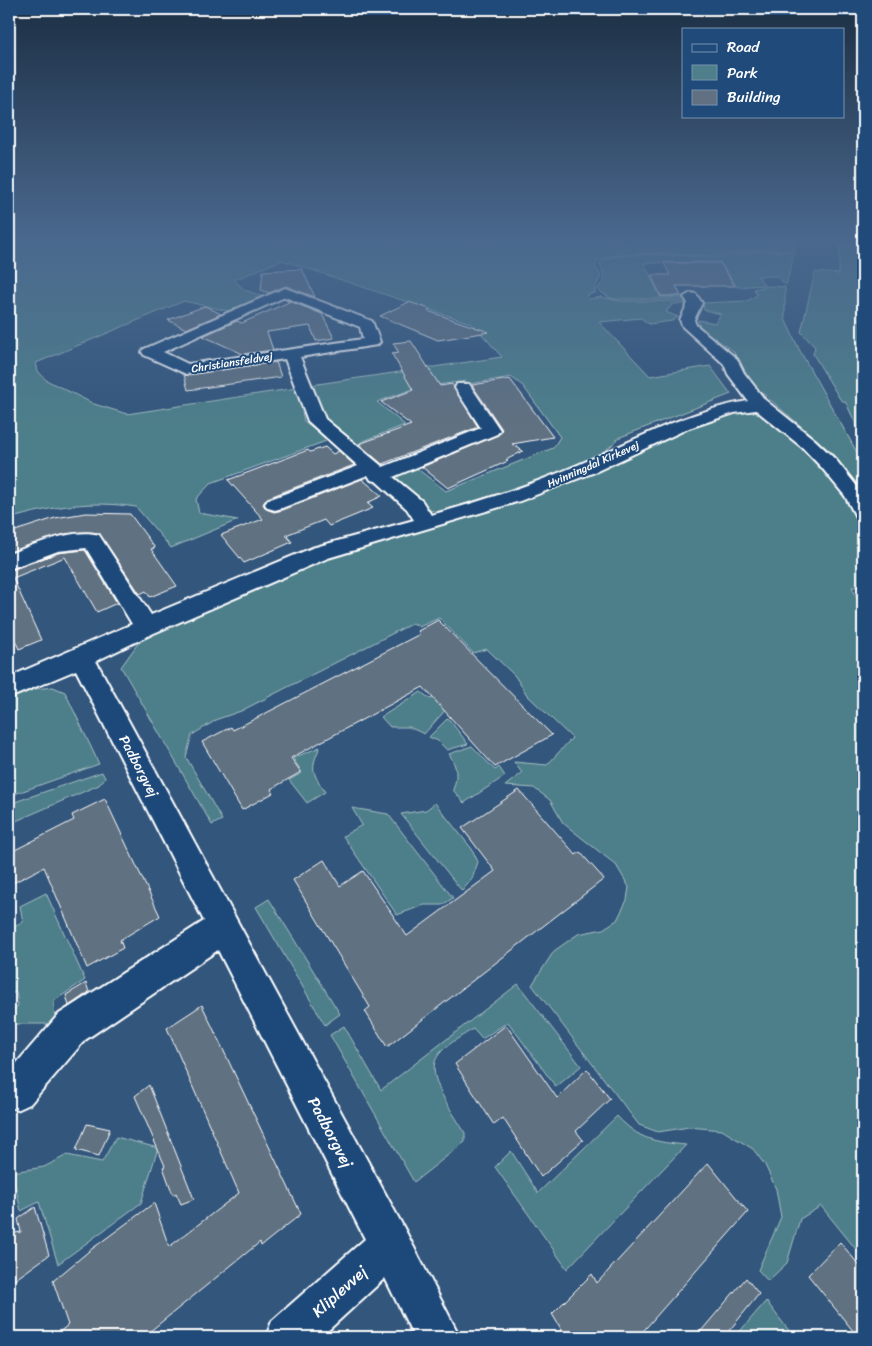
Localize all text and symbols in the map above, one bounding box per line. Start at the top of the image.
legend [682,28,844,118]
text: Road [727,34,760,60]
text: Park [727,60,758,86]
text: Building [727,84,781,110]
street label: Christiansfeldvej [190,347,275,378]
street label: Hvinningdal Kirkevej [544,435,643,493]
street label: Padborgvej [112,730,166,803]
street label: Padborgvej [300,1091,362,1174]
street label: Kliplevvej [305,1257,375,1325]

